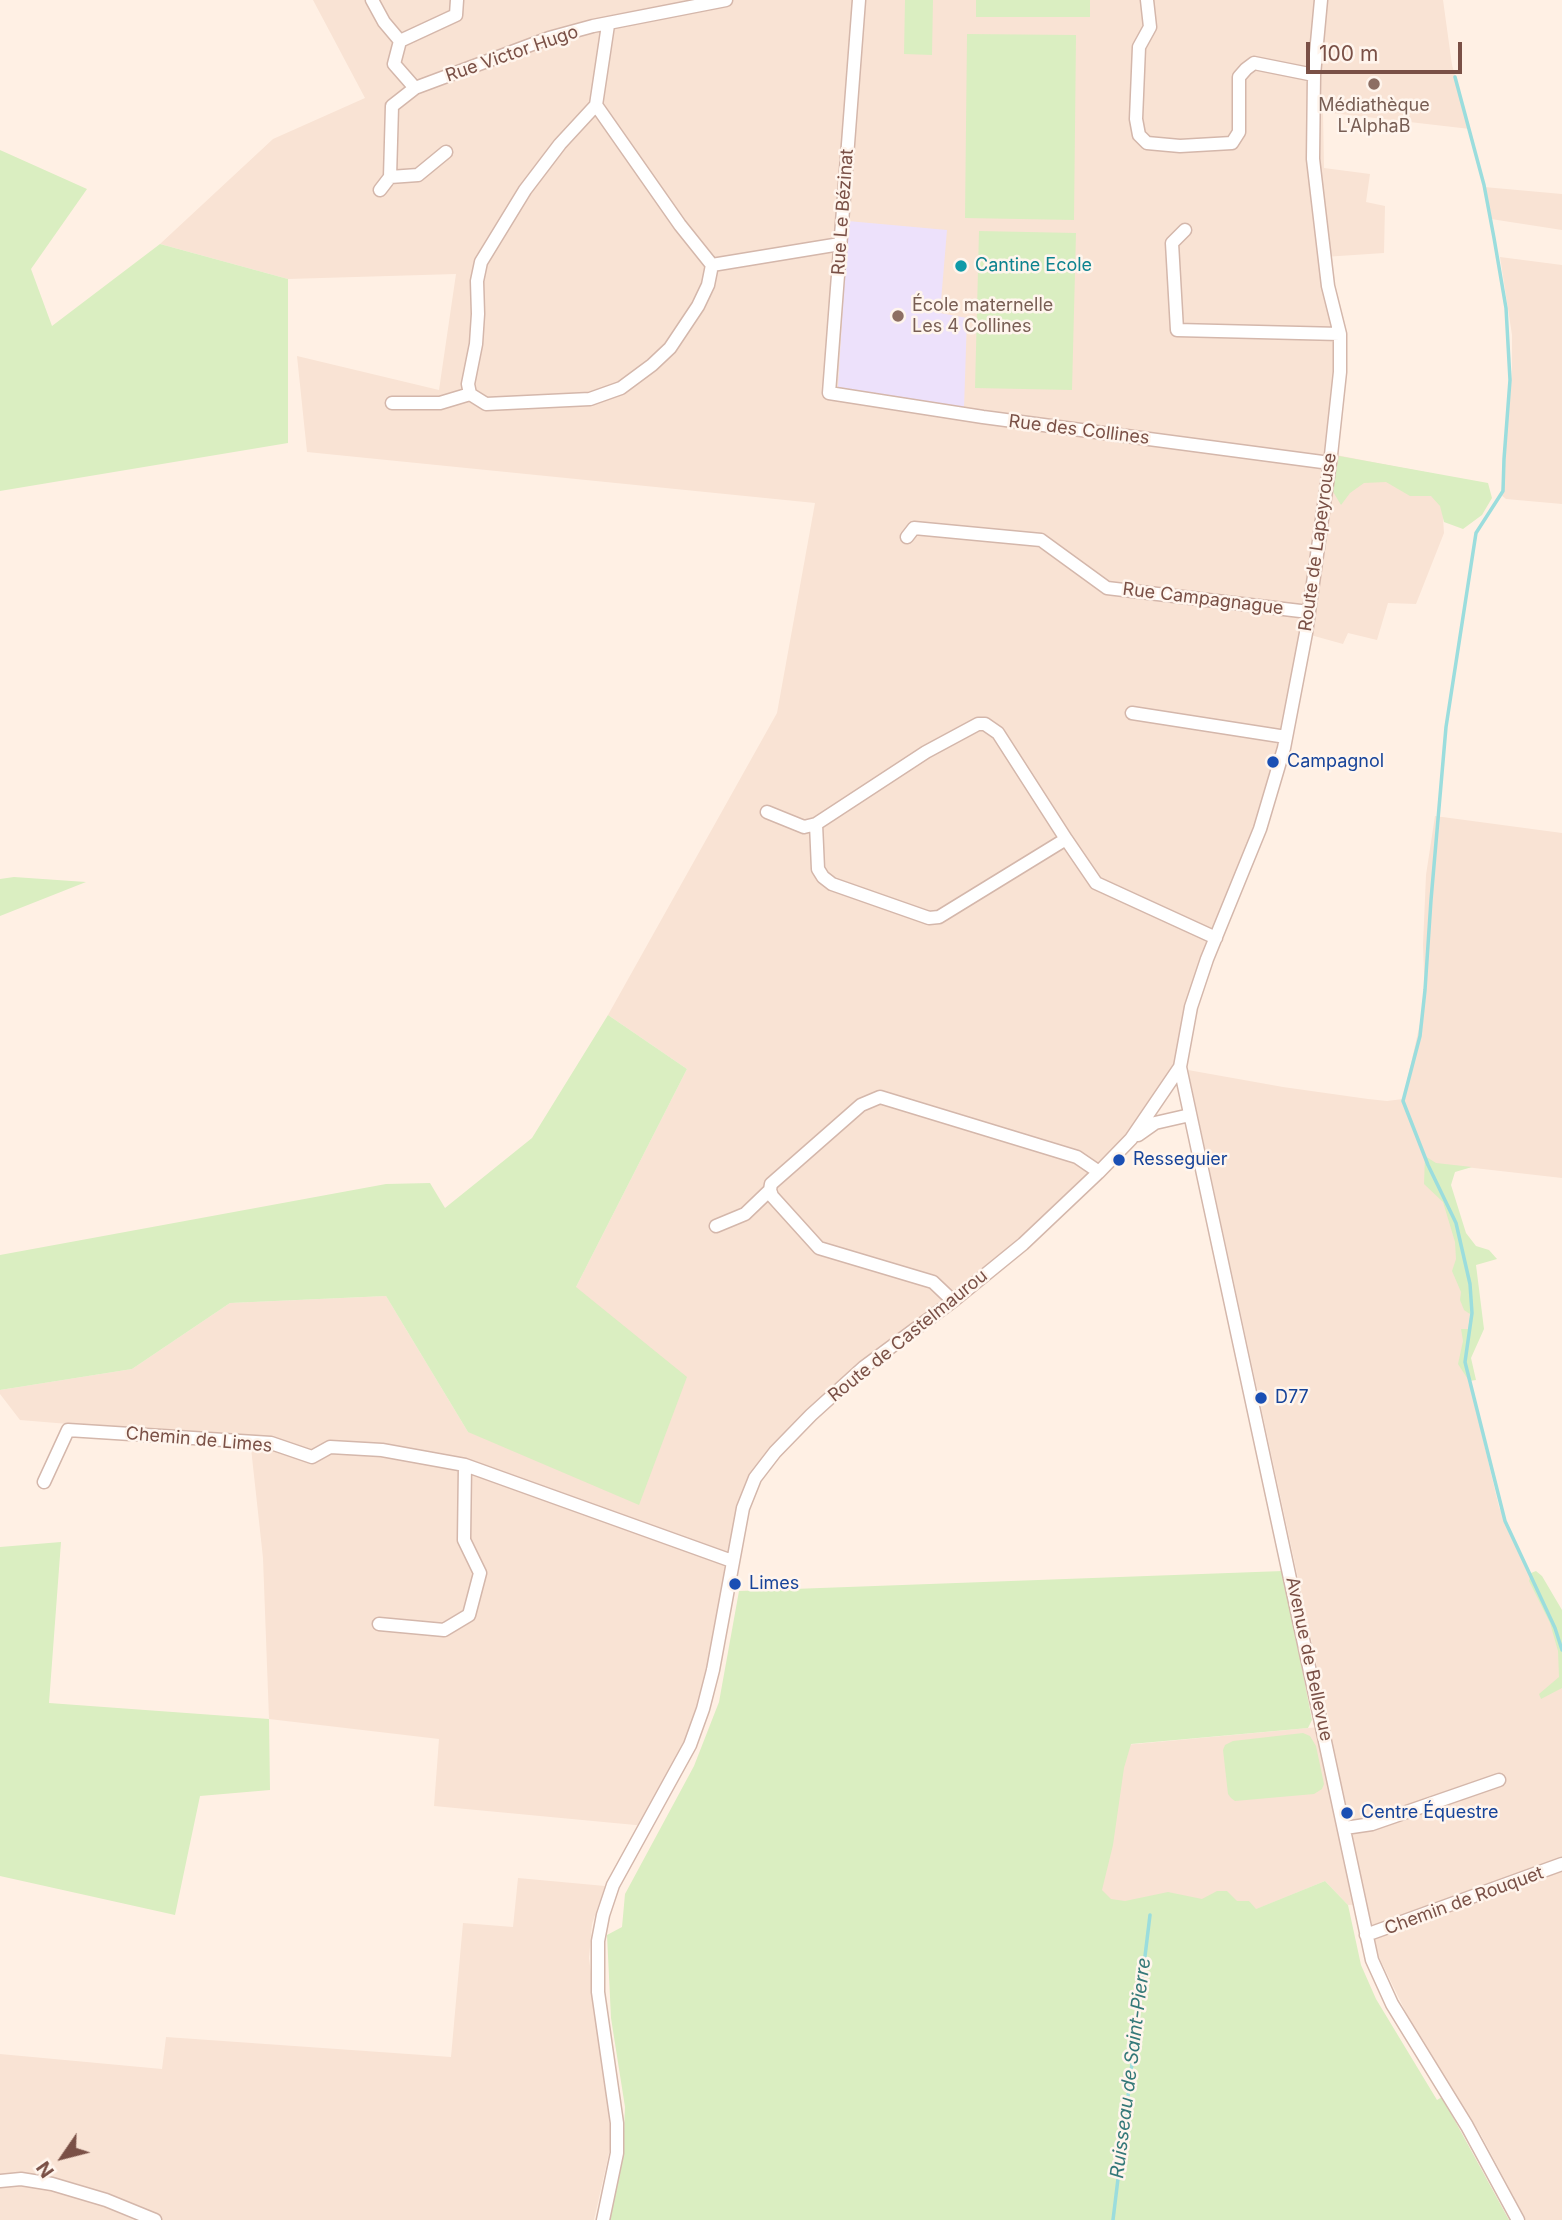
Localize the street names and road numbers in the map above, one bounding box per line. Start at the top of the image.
street label: Rue Victor Hugo [443,21,581,87]
street label: Rue Le Bézinat [828,148,858,276]
street label: Rue des Collines [1007,411,1151,449]
street label: Route de Lapeyrouse [1295,451,1341,633]
street label: Rue Campagnague [1121,578,1285,620]
street label: Route de Castelmaurou [824,1265,992,1407]
street label: Chemin de Limes [125,1423,273,1457]
street label: Avenue de Bellevue [1281,1575,1337,1743]
street label: Chemin de Rouquet [1382,1862,1546,1940]

